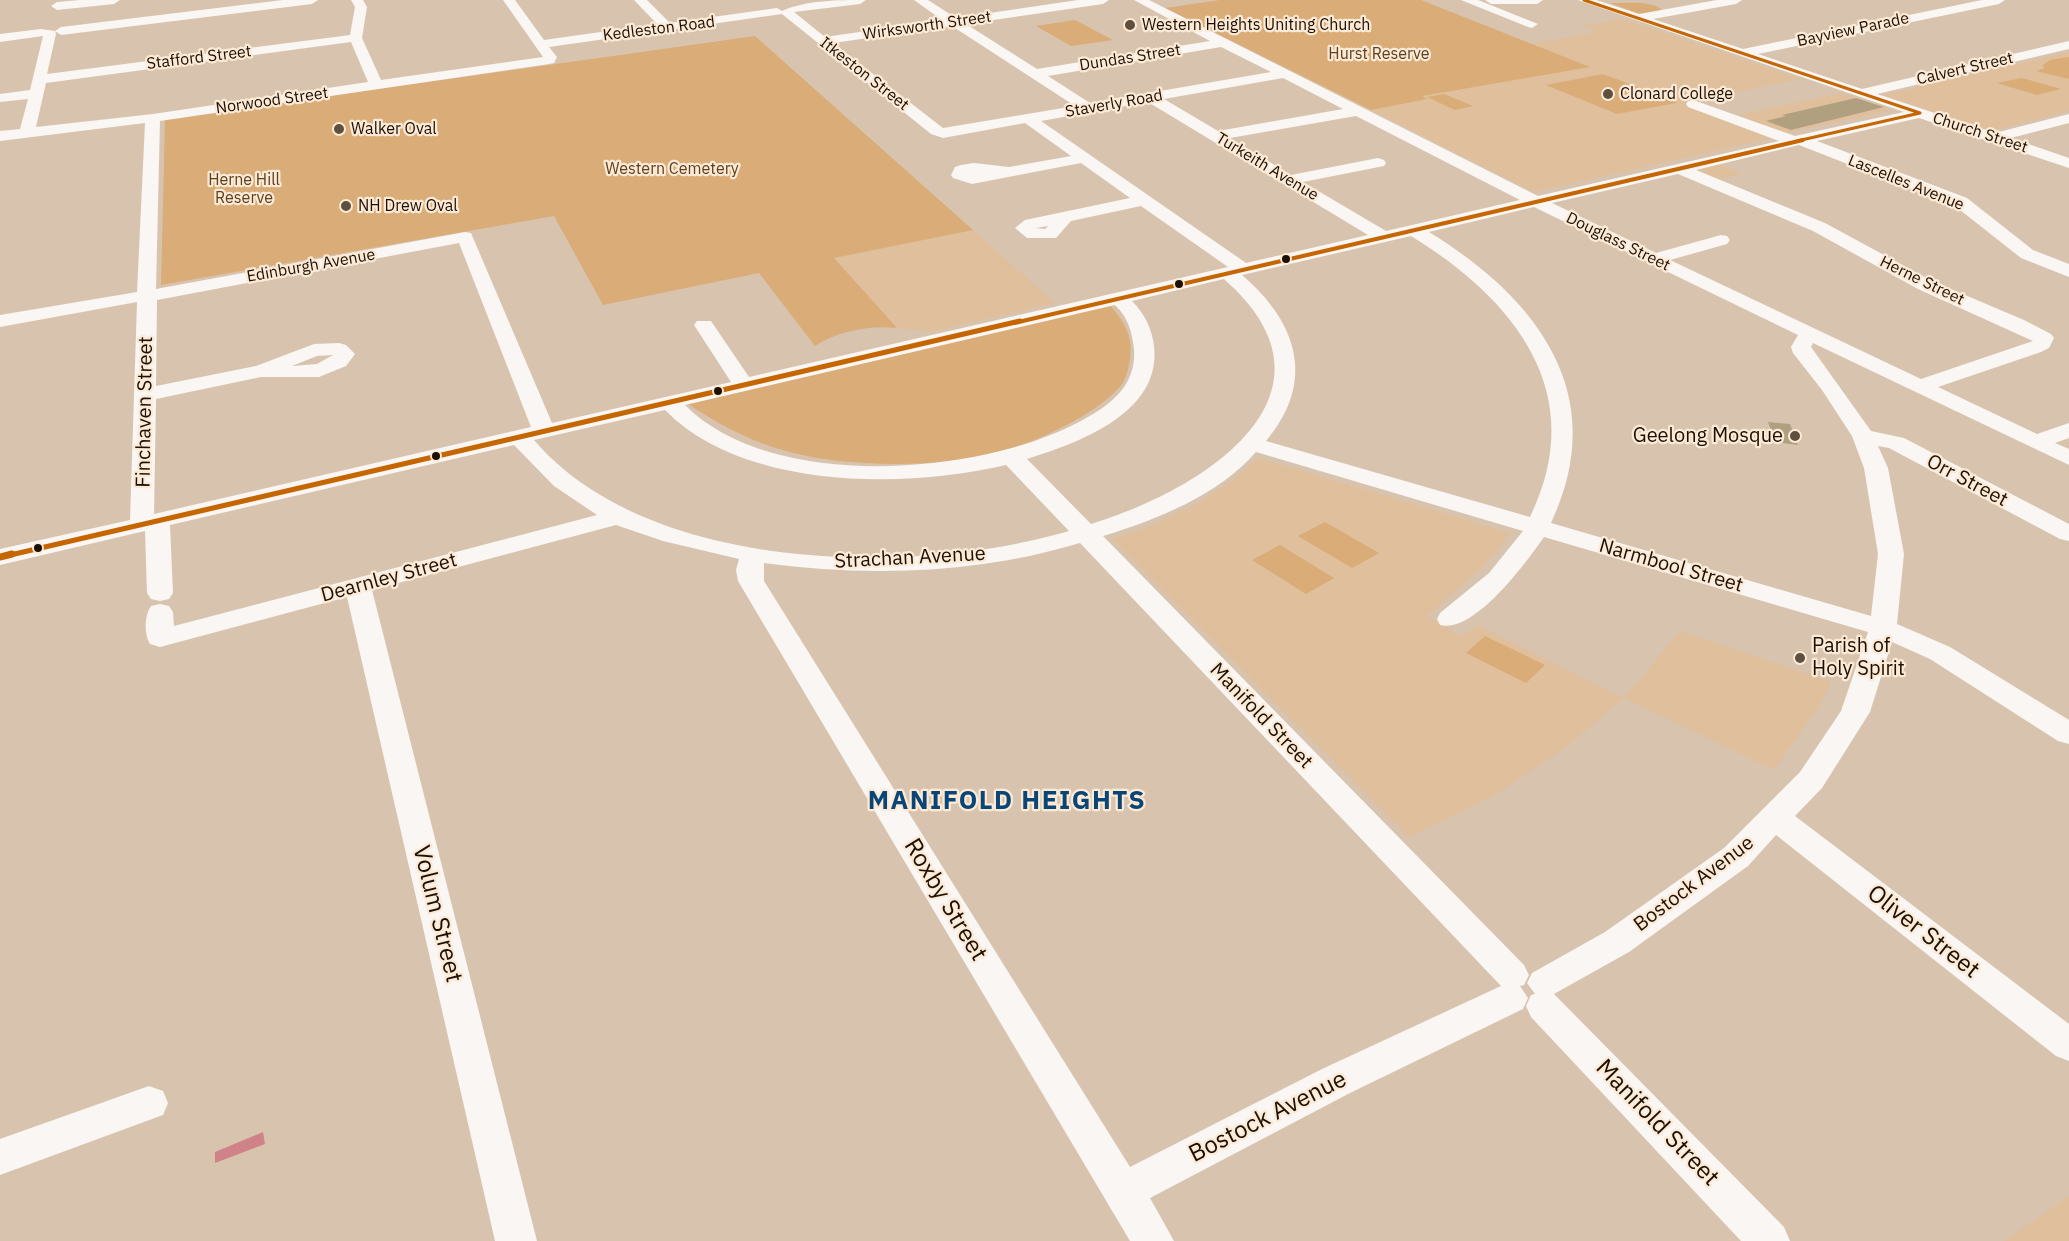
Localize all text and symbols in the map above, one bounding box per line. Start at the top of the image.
street label: Wirksworth Street [862,7,992,45]
street label: Bayview Parade [1795,9,1911,51]
street label: Kedleston Road [602,13,716,45]
place label: Western Heights Uniting Church [1142,15,1370,35]
marker: Western Heights Uniting Church [1123,18,1137,32]
street label: Itkeston Street [816,33,912,115]
street label: Dundas Street [1078,41,1182,75]
street label: Stafford Street [146,42,252,74]
park label: Hurst Reserve [1328,44,1430,64]
street label: Calvert Street [1915,49,2015,89]
street label: Norwood Street [215,84,329,118]
place label: Clonard College [1620,84,1733,104]
street label: Staverly Road [1064,86,1164,122]
marker: Clonard College [1601,87,1615,101]
street label: Church Street [1930,109,2030,157]
place label: Walker Oval [351,119,437,139]
marker: Walker Oval [332,122,346,136]
street label: Turkeith Avenue [1212,129,1322,205]
street label: Lascelles Avenue [1845,151,1967,215]
park label: Western Cemetery [605,159,739,179]
park label: Herne Hill Reserve [208,170,280,208]
place label: NH Drew Oval [358,196,458,216]
marker: NH Drew Oval [339,199,353,213]
street label: Douglass Street [1563,209,1673,275]
street label: Edinburgh Avenue [245,245,377,287]
street label: Herne Street [1877,252,1967,310]
unlabelled marker [1280,253,1292,265]
unlabelled marker [1173,278,1185,290]
street label: Finchaven Street [132,336,158,488]
unlabelled marker [712,385,724,397]
place label: Geelong Mosque [1633,424,1783,448]
marker: Geelong Mosque [1788,429,1802,443]
unlabelled marker [430,450,442,462]
street label: Orr Street [1922,450,2012,512]
street label: Narmbool Street [1596,534,1746,598]
unlabelled marker [32,542,44,554]
street label: Strachan Avenue [834,542,986,574]
street label: Dearnley Street [318,548,460,608]
place label: Parish of Holy Spirit [1812,634,1905,681]
marker: Parish of Holy Spirit [1793,651,1807,665]
street label: Manifold Street [1205,658,1317,774]
district label: MANIFOLD HEIGHTS [868,785,1146,817]
street label: Bostock Avenue [1629,831,1759,937]
street label: Roxby Street [897,834,993,966]
street label: Volum Street [406,843,468,985]
street label: Oliver Street [1861,879,1985,985]
street label: Manifold Street [1589,1054,1725,1192]
street label: Bostock Avenue [1184,1065,1352,1169]

